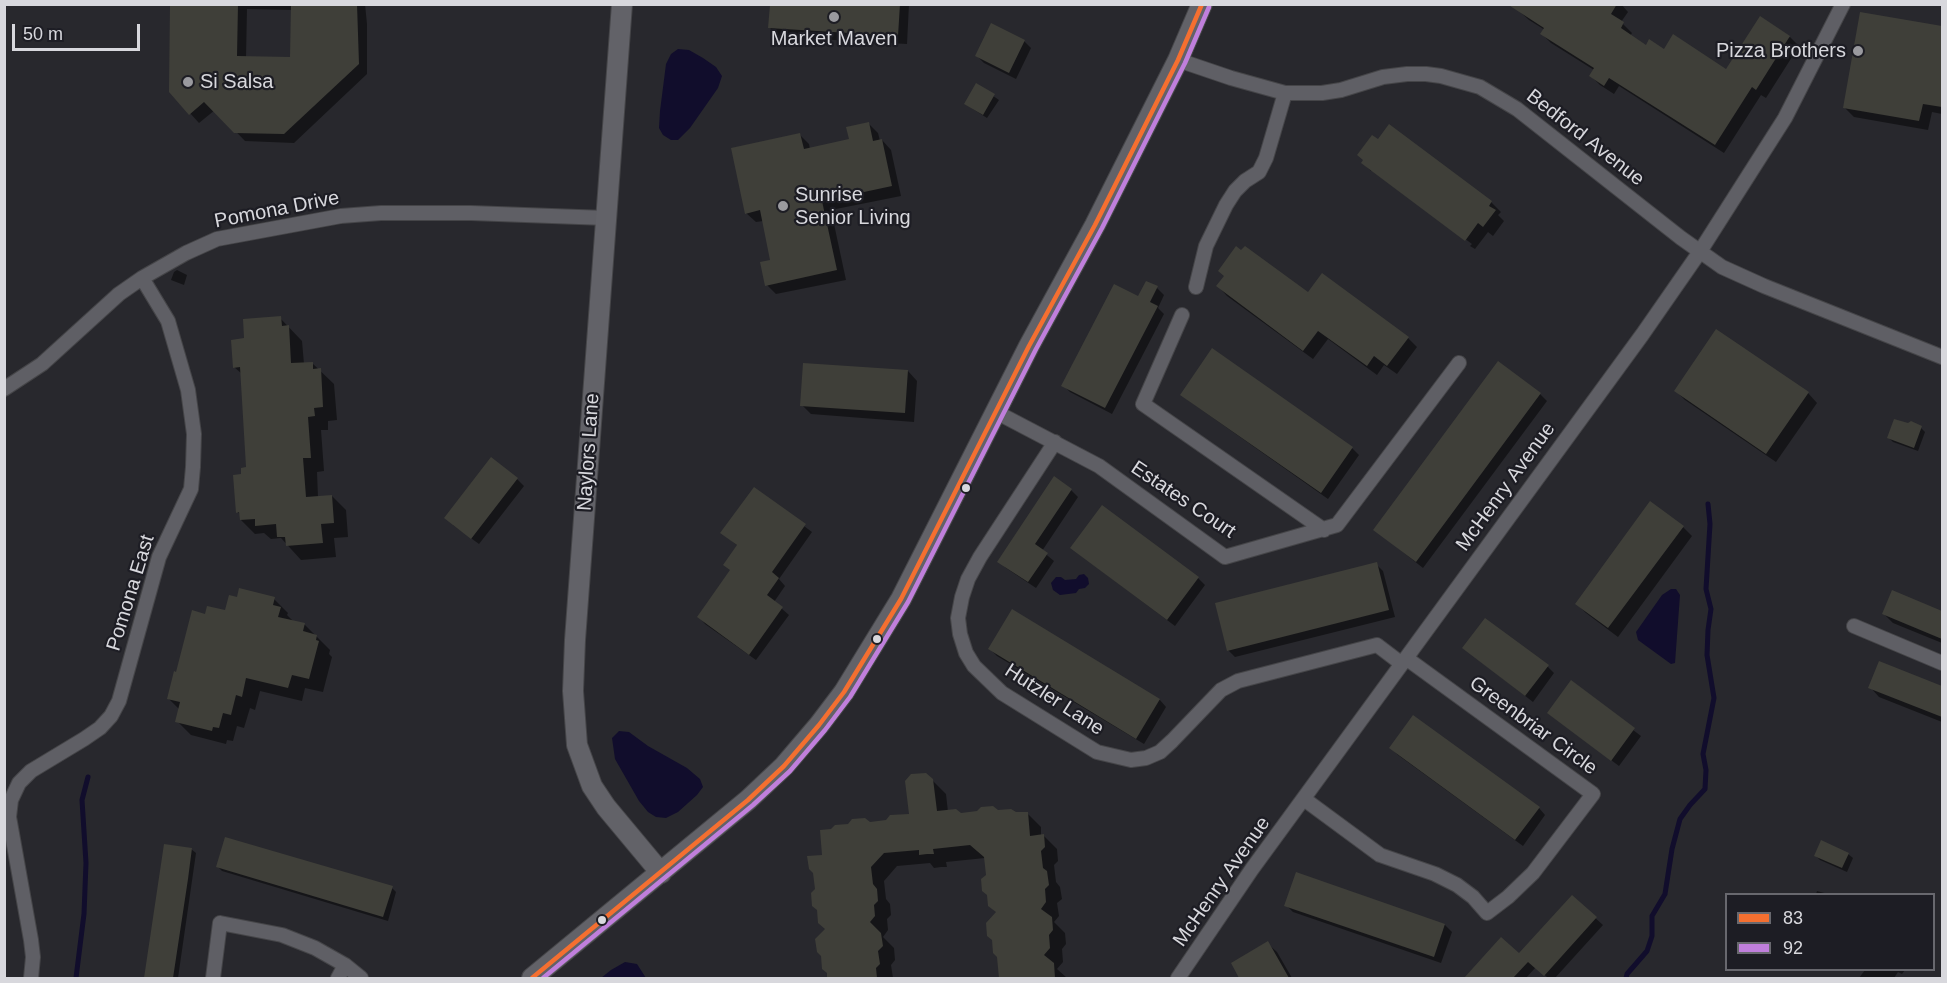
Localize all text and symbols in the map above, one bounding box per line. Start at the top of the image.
marker: Market Maven [827,10,841,24]
scale bar [15,12,142,50]
text: 50 m [23,24,63,44]
place label: Market Maven [771,27,897,51]
place label: Pizza Brothers [1716,39,1846,63]
marker: Pizza Brothers [1851,44,1865,58]
place label: Si Salsa [200,70,273,94]
marker: Si Salsa [181,75,195,89]
street label: Bedford Avenue [1521,85,1649,191]
place label: Sunrise Senior Living [795,183,911,230]
street label: Pomona Drive [213,186,341,234]
marker: Sunrise Senior Living [776,199,790,213]
street label: Naylors Lane [573,392,605,512]
street label: McHenry Avenue [1451,418,1561,556]
street label: Estates Court [1126,456,1240,544]
unlabelled marker [960,482,972,494]
street label: Pomona East [102,532,160,654]
unlabelled marker [871,633,883,645]
street label: Hutzler Lane [1000,659,1108,741]
street label: Greenbriar Circle [1464,672,1602,780]
street label: McHenry Avenue [1168,812,1276,952]
legend [1725,893,1935,971]
text: 83 [1783,908,1803,928]
unlabelled marker [596,914,608,926]
text: 92 [1783,938,1803,958]

